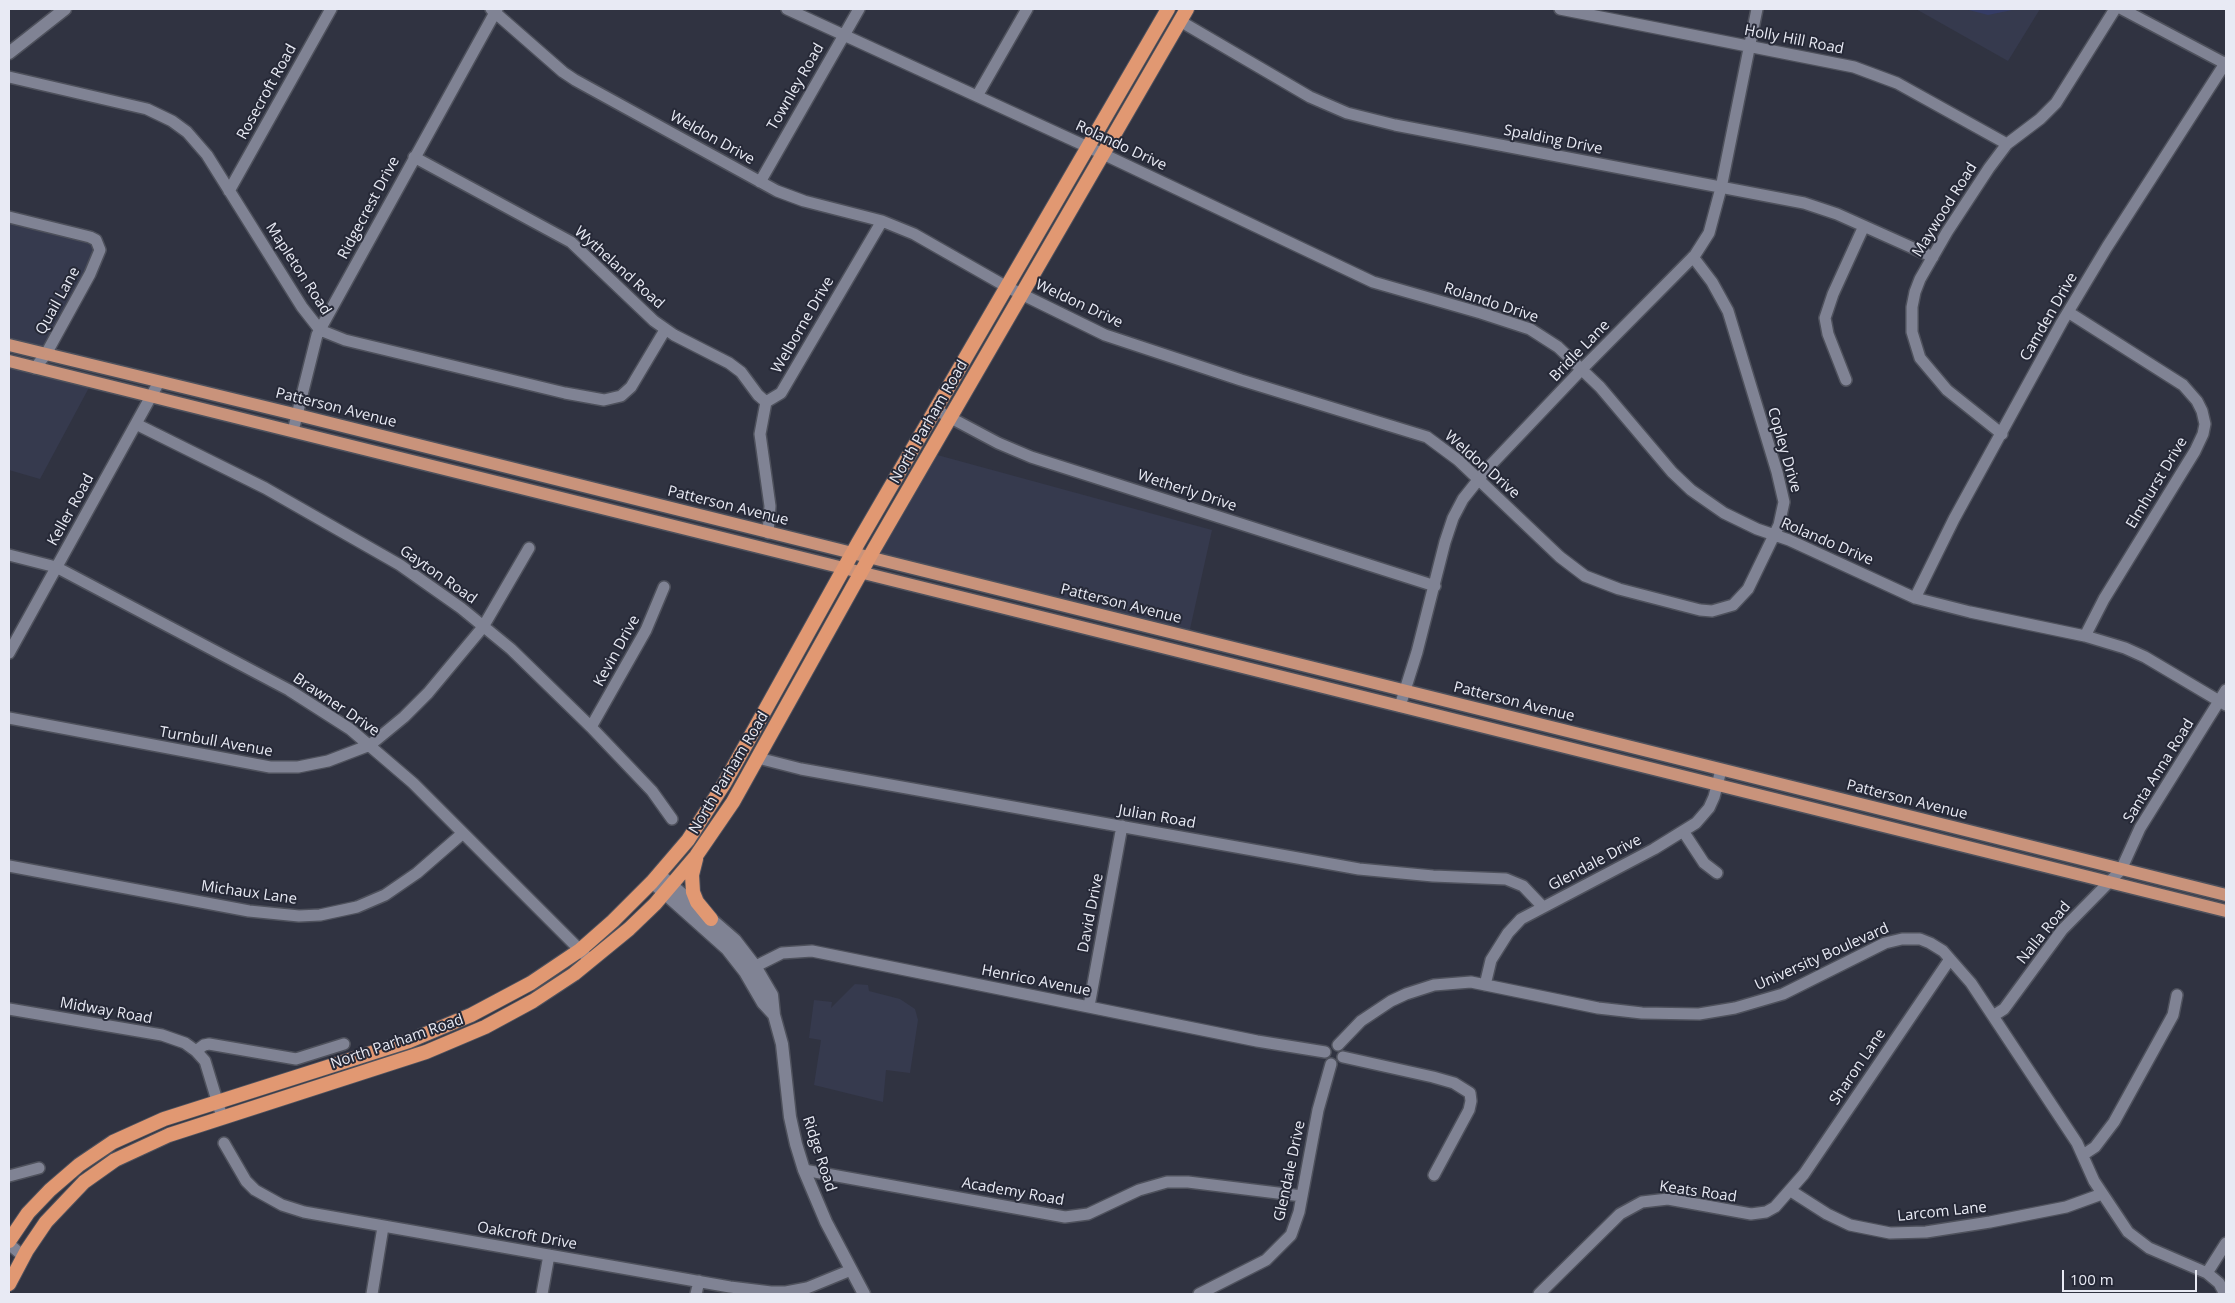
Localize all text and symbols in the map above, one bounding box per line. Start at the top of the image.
street label: Holly Hill Road [1743,22,1845,58]
street label: Townley Road [764,40,828,134]
street label: Rosecroft Road [233,41,301,143]
street label: Weldon Drive [666,107,758,169]
street label: Rolando Drive [1073,117,1169,175]
street label: Spalding Drive [1502,122,1604,158]
street label: Ridgecrest Drive [334,154,404,262]
street label: Maywood Road [1909,159,1981,261]
street label: Mapleton Road [261,219,335,319]
street label: Wytheland Road [570,223,668,313]
street label: Quail Lane [32,264,84,338]
street label: Camden Drive [2016,270,2082,364]
street label: Welborne Drive [768,273,838,377]
street label: Weldon Drive [1033,276,1125,332]
street label: Rolando Drive [1441,279,1541,327]
street label: Bridle Lane [1546,316,1614,386]
street label: North Parham Road [886,357,972,487]
street label: Patterson Avenue [274,384,398,432]
street label: Copley Drive [1763,405,1805,495]
street label: Weldon Drive [1441,427,1523,503]
street label: Elmhurst Drive [2123,434,2191,532]
street label: Wetherly Drive [1135,466,1239,516]
street label: Keller Road [44,471,98,549]
street label: Patterson Avenue [666,482,790,530]
street label: Rolando Drive [1778,514,1876,570]
street label: Gayton Road [396,542,480,608]
street label: Patterson Avenue [1059,580,1183,628]
street label: Kevin Drive [590,612,644,690]
street label: Brawner Drive [289,670,383,740]
street label: Patterson Avenue [1452,678,1576,726]
street label: North Parham Road [685,709,773,837]
street label: Santa Anna Road [2120,716,2198,826]
street label: Turnbull Avenue [158,723,274,761]
street label: Patterson Avenue [1845,776,1969,824]
street label: Julian Road [1117,801,1197,833]
street label: Glendale Drive [1545,831,1645,895]
street label: David Drive [1075,872,1107,954]
street label: Michaux Lane [200,877,298,909]
street label: Nalla Road [2013,898,2075,968]
street label: University Boulevard [1752,919,1892,995]
street label: Henrico Avenue [980,962,1092,1000]
street label: Midway Road [58,994,154,1028]
street label: North Parham Road [328,1011,466,1073]
street label: Sharon Lane [1826,1026,1890,1108]
street label: Ridge Road [798,1114,840,1194]
street label: Glendale Drive [1271,1119,1309,1223]
street label: Academy Road [960,1174,1066,1210]
street label: Keats Road [1658,1178,1738,1206]
street label: Larcom Lane [1896,1198,1988,1226]
street label: Oakcroft Drive [476,1218,578,1254]
scale bar [2065,1260,2200,1292]
text: 100 m [2070,1269,2114,1289]

